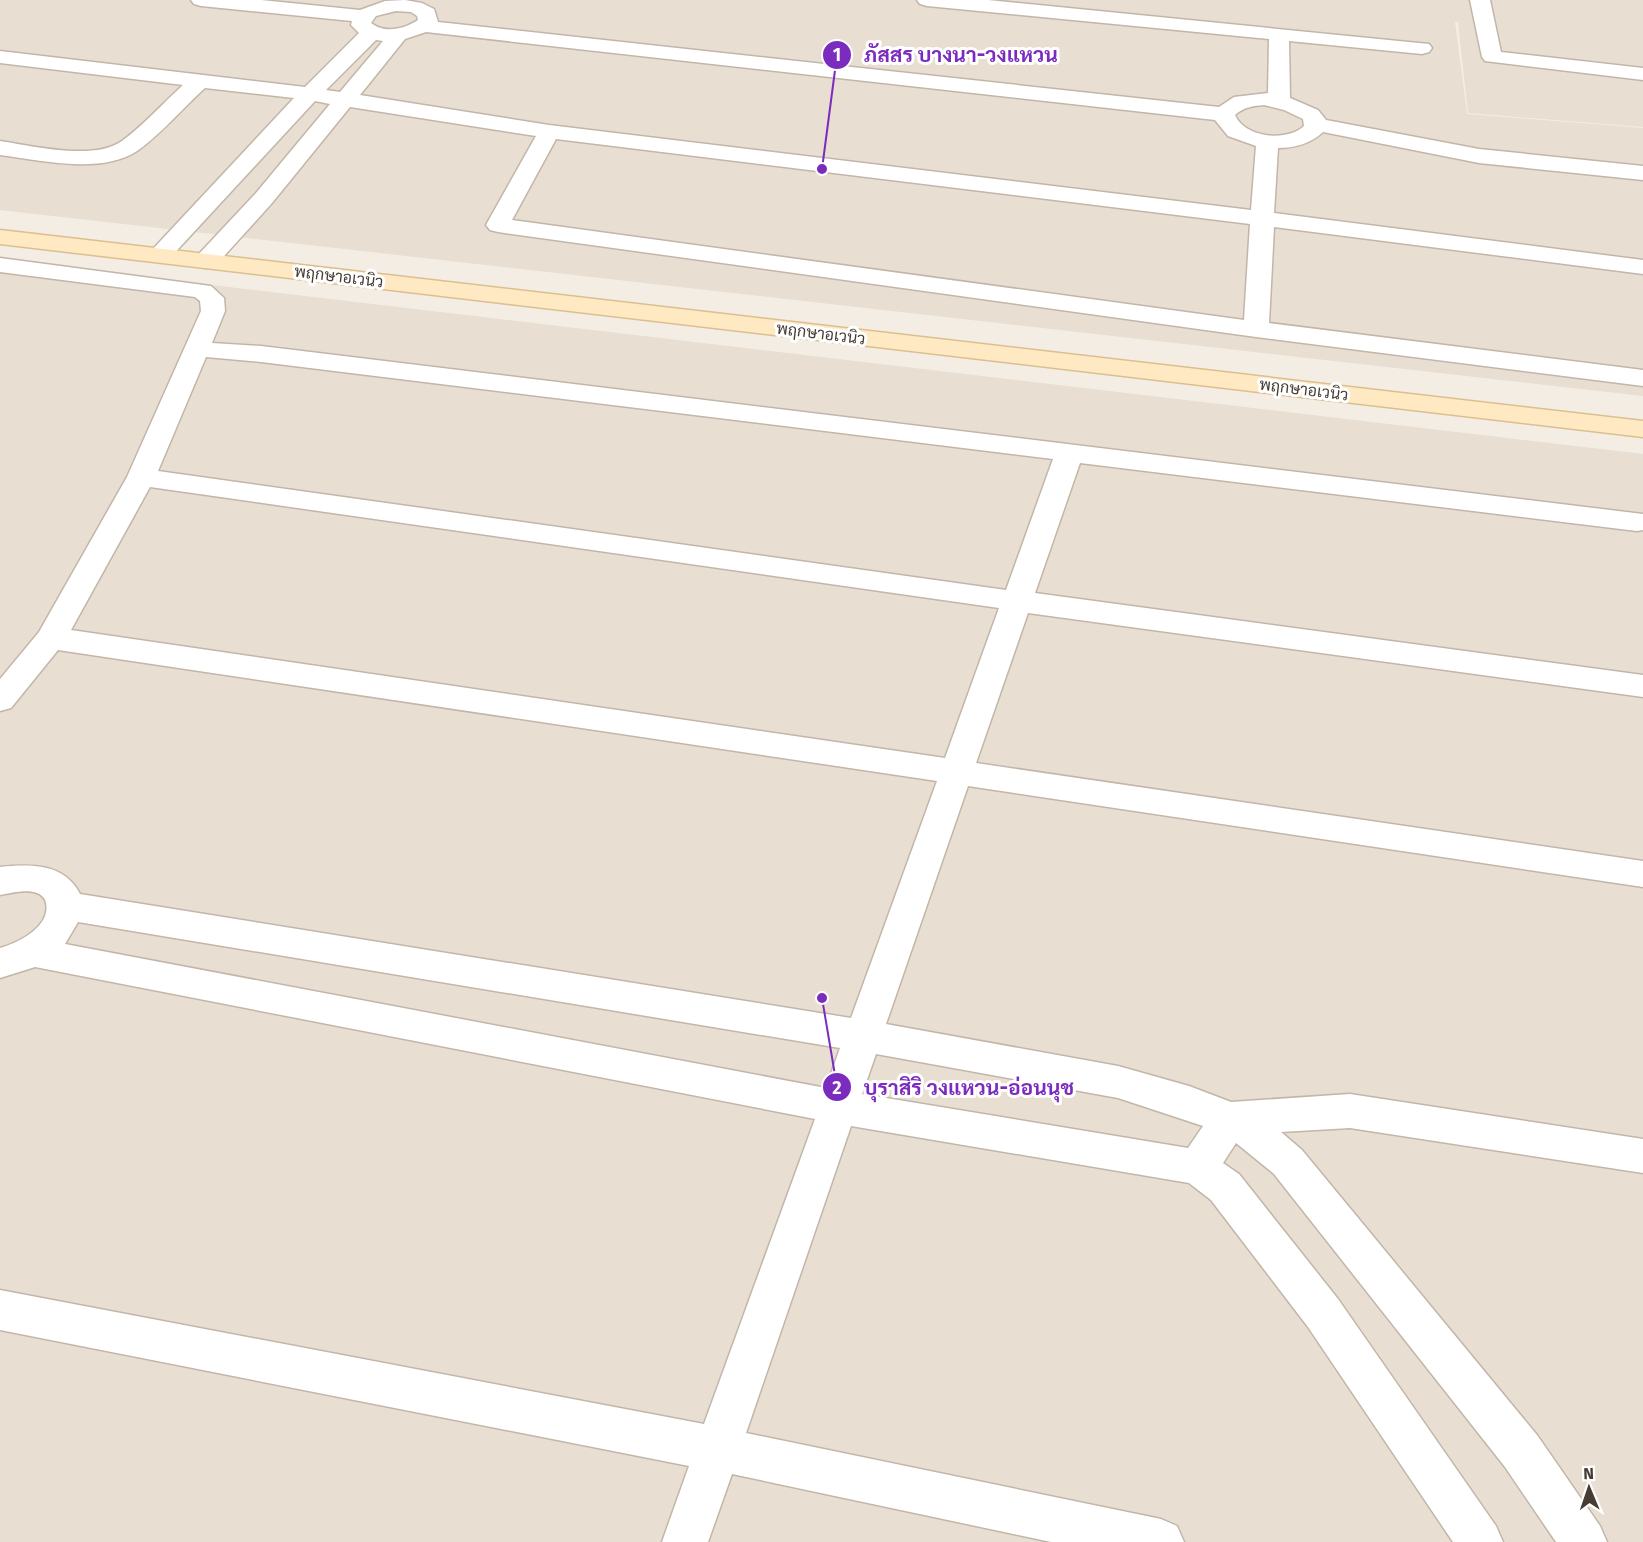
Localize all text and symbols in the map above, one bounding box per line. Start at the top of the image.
callout: ภัสสร บางนา-วงแหวน [822,35,1070,74]
text: ภัสสร บางนา-วงแหวน [864,42,1058,68]
text: 1 [833,44,841,66]
street label: พฤกษาอเวนิว [293,262,385,291]
street label: พฤกษาอเวนิว [775,319,867,348]
street label: พฤกษาอเวนิว [1258,375,1350,404]
callout: บุราสิริ วงแหวน-อ่อนนุช [822,1068,1087,1107]
text: บุราสิริ วงแหวน-อ่อนนุช [864,1075,1074,1103]
text: 2 [832,1077,842,1099]
north arrow [1559,1458,1619,1518]
text: N [1583,1464,1594,1483]

